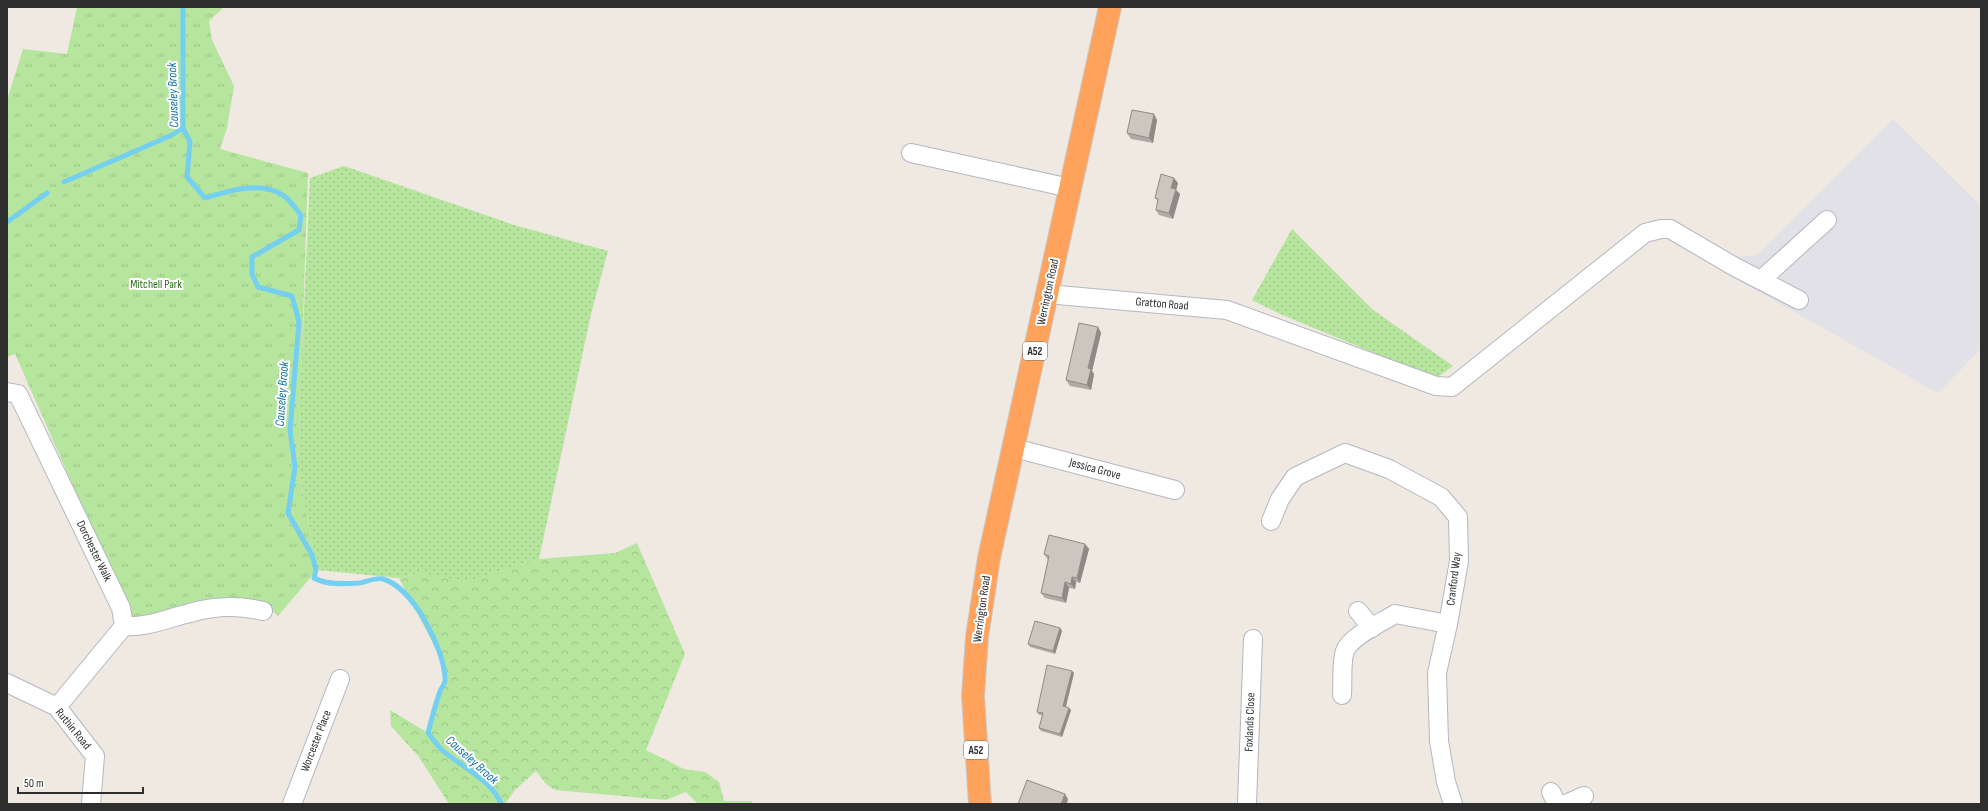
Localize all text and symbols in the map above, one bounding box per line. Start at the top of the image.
water label: Causeley Brook [164,61,182,128]
street label: Werrington Road [1034,258,1062,326]
park label: Mitchell Park [130,277,182,292]
street label: Gratton Road [1135,294,1189,314]
road number: A52 [1023,342,1047,360]
water label: Causeley Brook [272,360,292,427]
street label: Jessica Grove [1067,455,1123,483]
street label: Dorchester Walk [73,518,115,584]
street label: Cranford Way [1443,551,1465,607]
street label: Werrington Road [970,575,994,643]
street label: Foxlands Close [1241,692,1259,752]
street label: Ruthin Road [52,705,94,753]
street label: Worcester Place [297,708,335,774]
water label: Causeley Brook [442,732,502,789]
road number: A52 [964,741,988,759]
scale bar [18,769,143,795]
text: 50 m [24,776,44,791]

